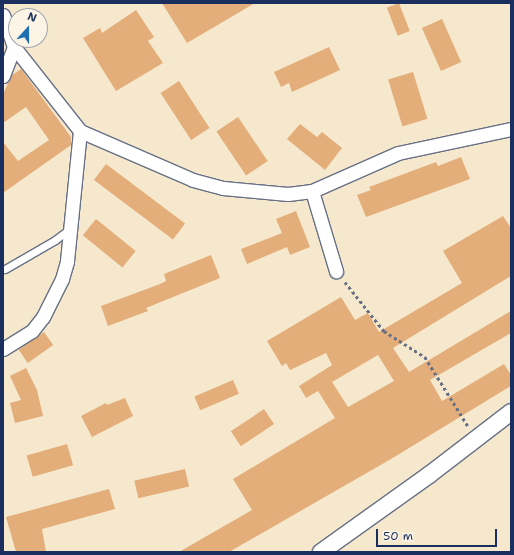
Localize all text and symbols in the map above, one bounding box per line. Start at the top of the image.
north arrow [8,8,48,48]
text: N [25,9,39,26]
scale bar [378,521,499,547]
text: 50 m [383,528,413,544]

